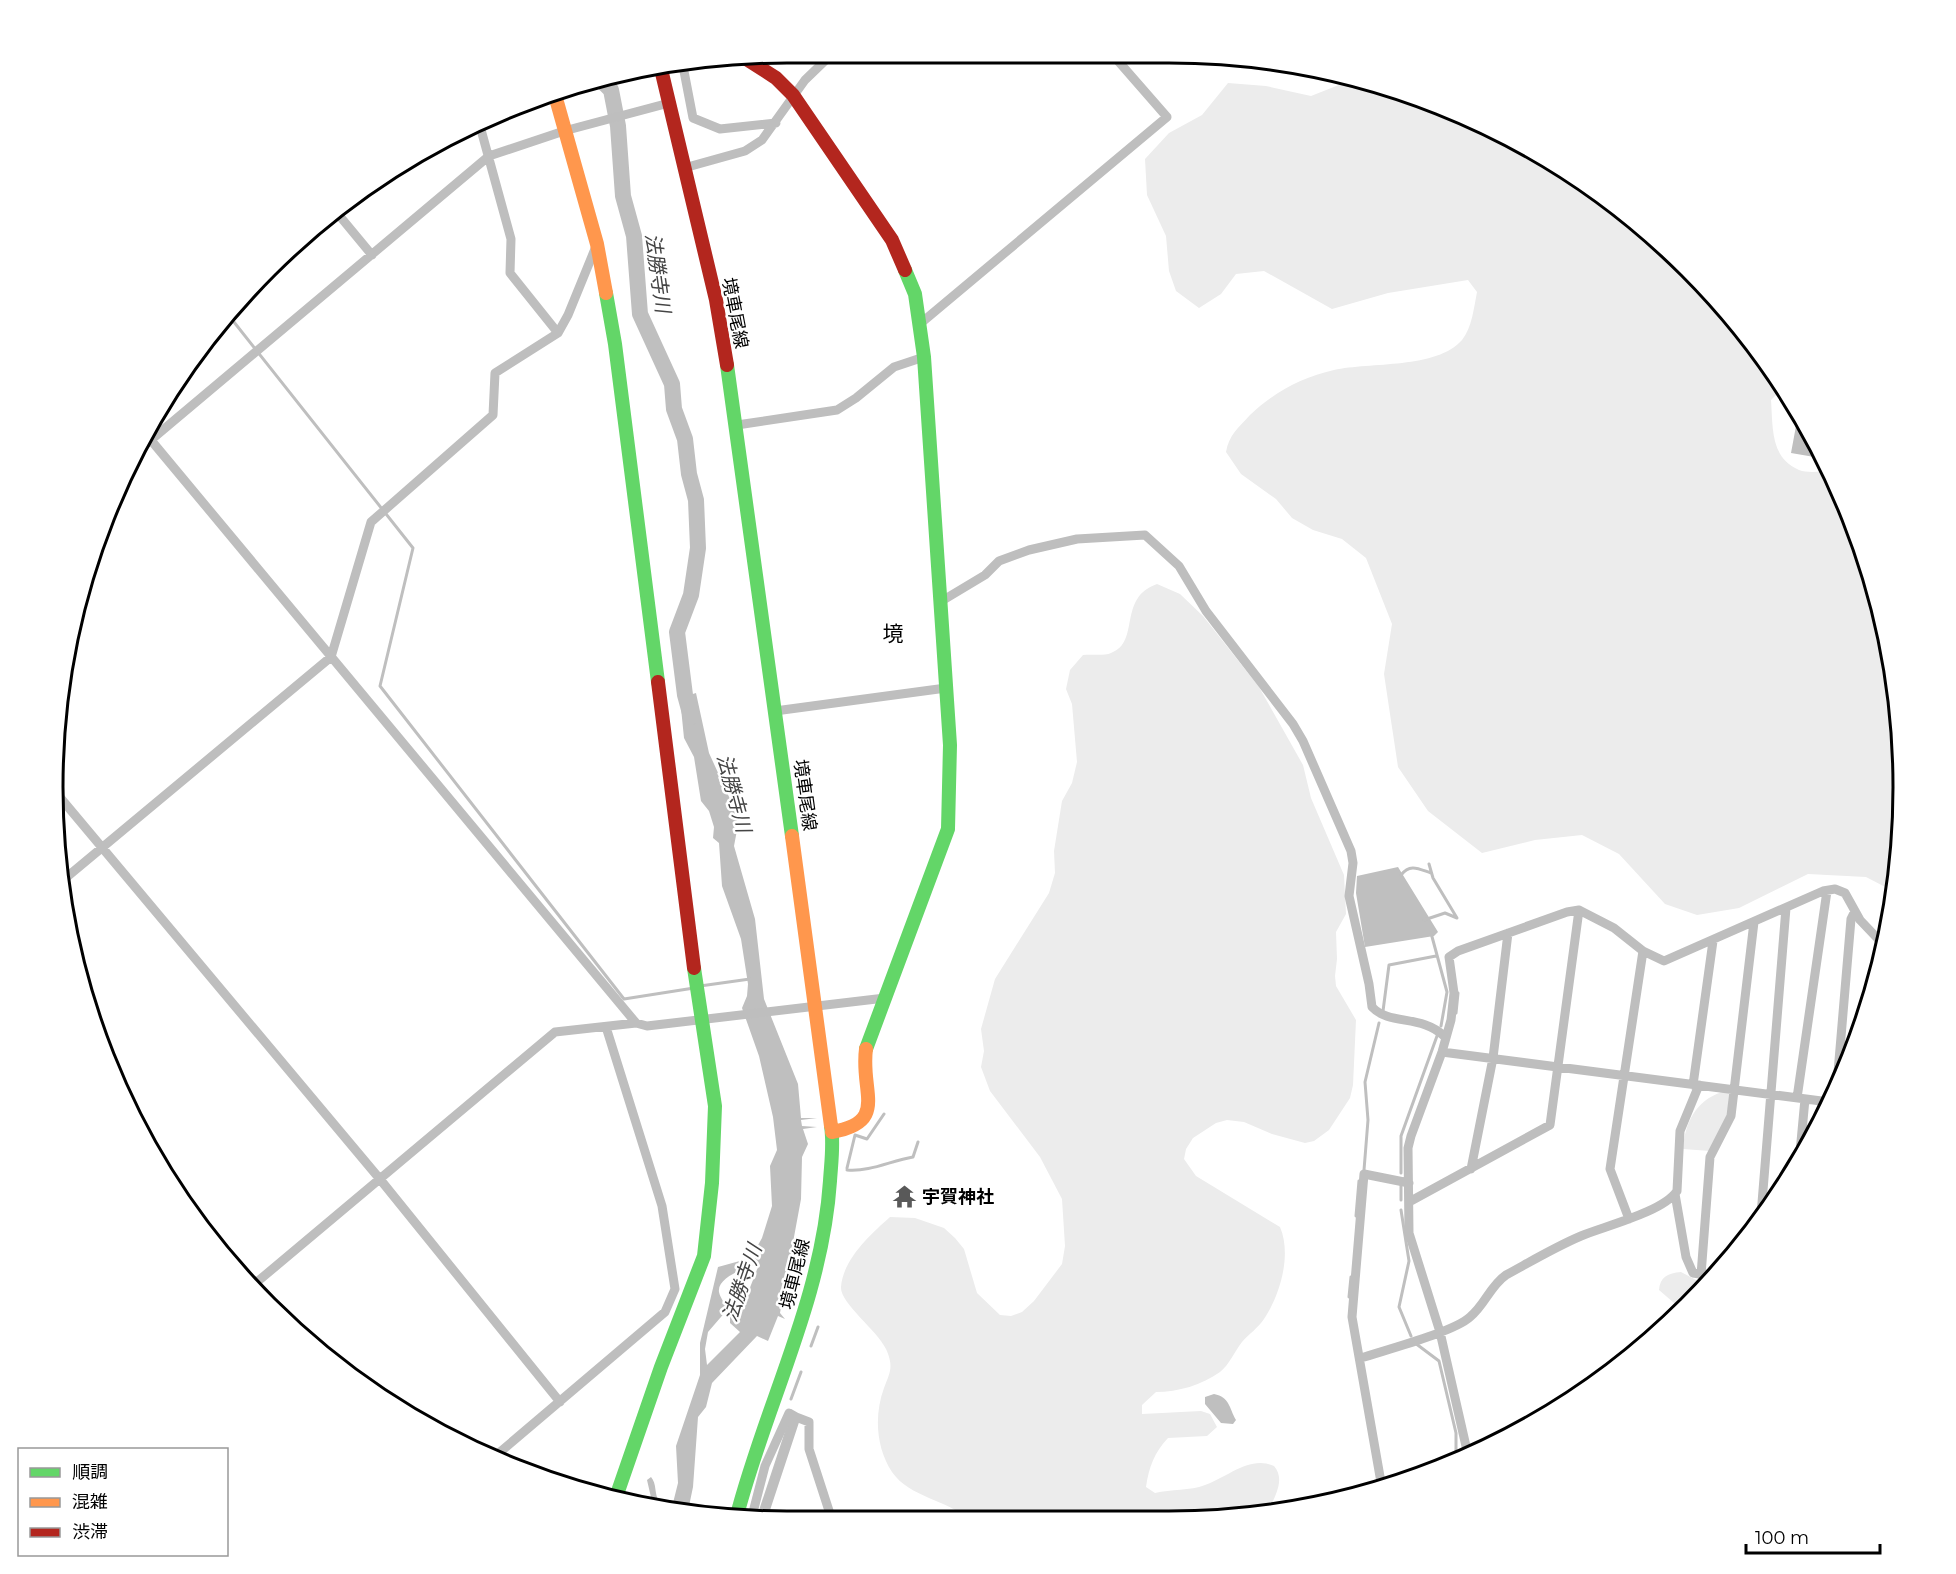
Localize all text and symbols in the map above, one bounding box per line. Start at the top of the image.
water label: 法勝寺川 [641,232,676,316]
street label: 境車尾線 [717,276,753,350]
district label: 境 [883,621,904,646]
water label: 法勝寺川 [712,751,756,837]
street label: 境車尾線 [789,758,821,832]
temple icon: 宇賀神社 [891,1184,917,1210]
place label: 宇賀神社 [922,1186,994,1208]
street label: 境車尾線 [776,1236,814,1312]
water label: 法勝寺川 [718,1239,767,1325]
legend [18,1448,228,1556]
text: 順調 [72,1461,108,1483]
text: 混雑 [72,1491,108,1513]
scale bar [1746,1517,1880,1555]
text: 渋滞 [72,1521,108,1543]
text: 100 m [1755,1527,1809,1549]

